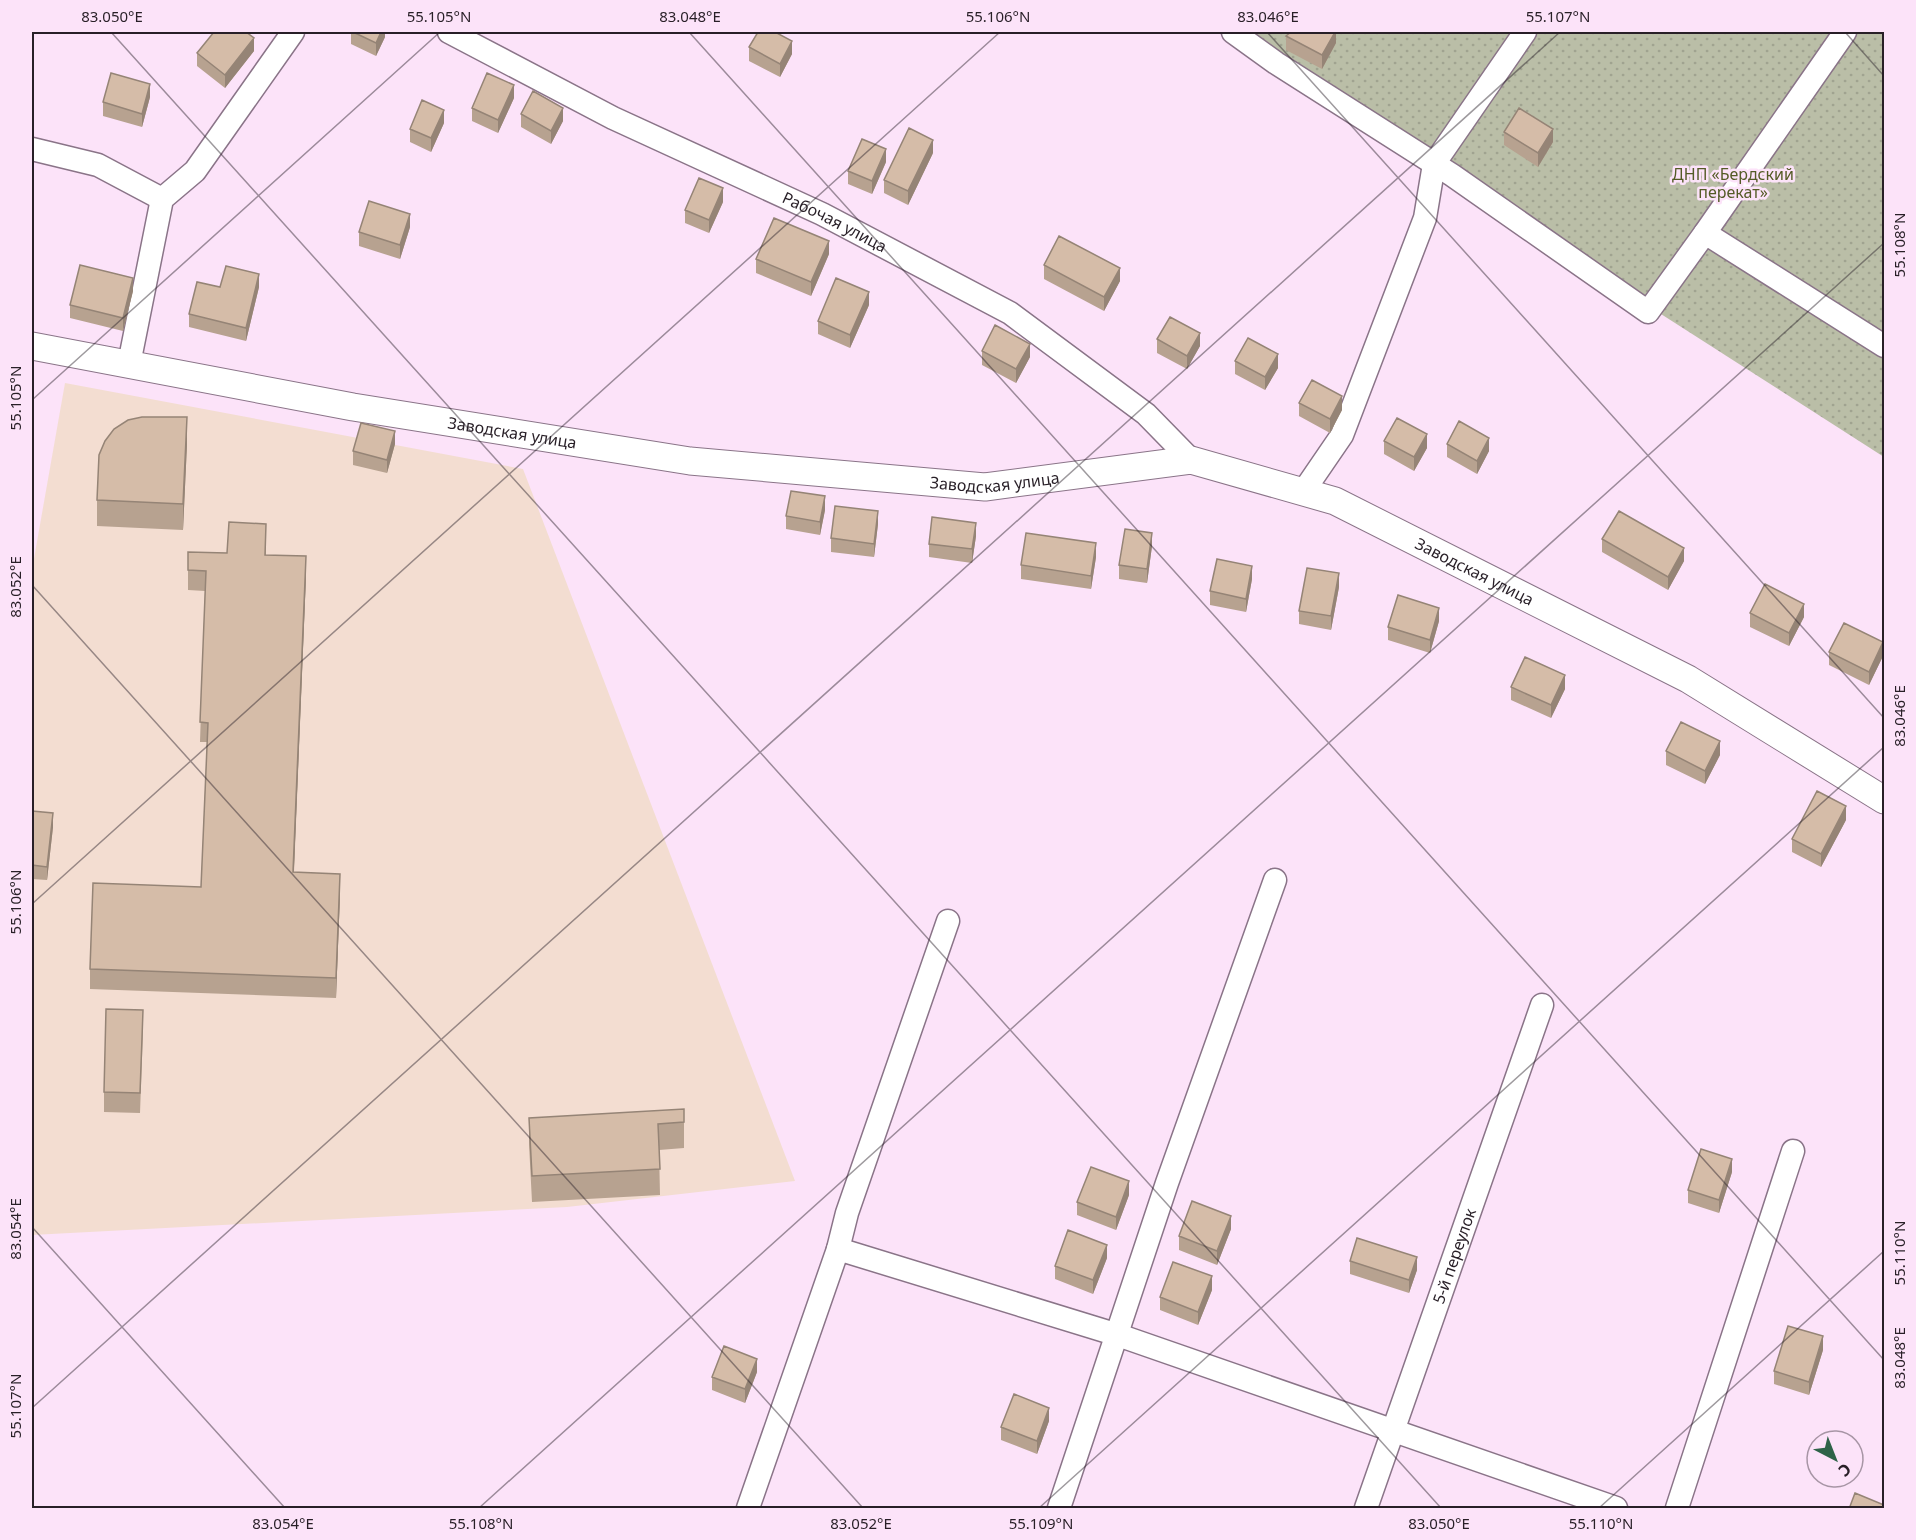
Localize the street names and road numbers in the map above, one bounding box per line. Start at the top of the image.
street label: Рабочая улица [779,186,891,257]
street label: Заводская улица [446,411,578,454]
street label: Заводская улица [929,466,1061,498]
street label: Заводская улица [1412,532,1538,610]
street label: 5-й переулок [1427,1205,1481,1307]

